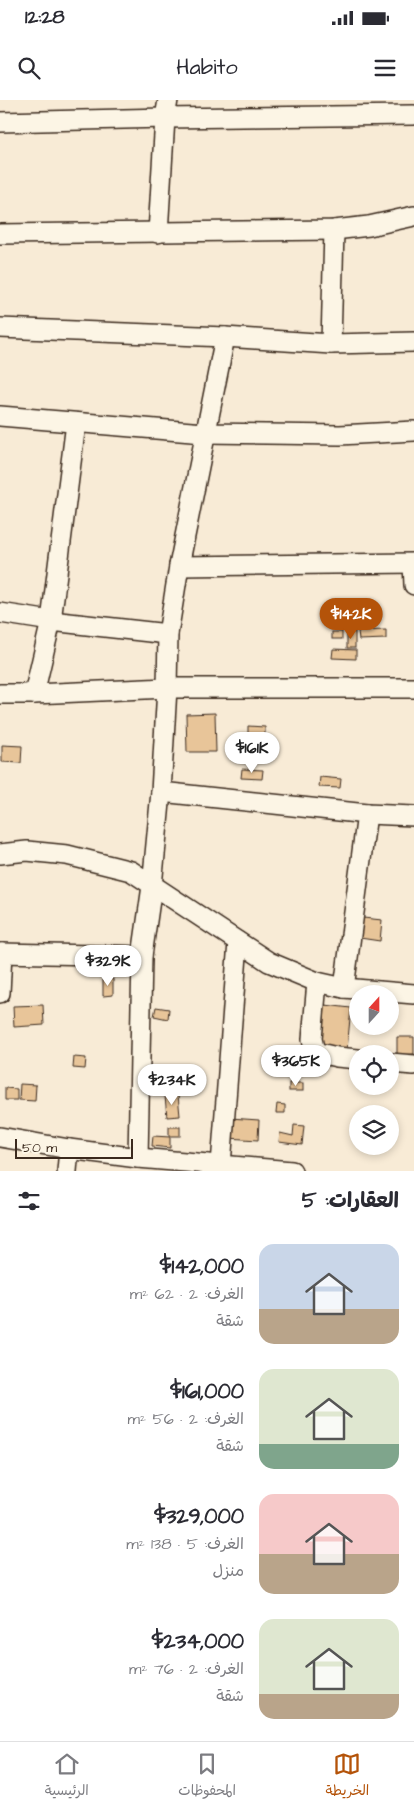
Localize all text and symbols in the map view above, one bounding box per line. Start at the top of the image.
text: 12:28 [25,4,65,31]
text: Habito [176,52,238,83]
icon: search [15,54,43,82]
icon: menu [371,54,399,82]
pin: $142K [316,598,386,640]
text: $142K [331,603,371,625]
pin: $161K [217,732,287,774]
text: $161K [236,737,268,759]
pin: $329K [73,944,143,987]
text: $329K [86,950,131,972]
north arrow [349,985,399,1035]
map controls [349,985,399,1155]
pin: $365K [261,1044,331,1087]
button: locate [349,1045,399,1095]
text: $365K [272,1050,320,1072]
pin: $234K [137,1064,207,1106]
text: $234K [149,1069,195,1091]
button: layers [349,1105,399,1155]
scale bar [15,1136,132,1159]
text: 50 m [22,1138,57,1158]
text: العقارات: 5 [302,1186,399,1215]
icon: filters [15,1187,43,1215]
text: $142,000 [160,1252,244,1281]
icon: home [299,1264,359,1324]
text: الغرف: 2 · 62 m² [130,1283,244,1305]
text: شقة [216,1310,244,1332]
text: $161,000 [170,1377,244,1406]
icon: home [299,1389,359,1449]
text: الغرف: 2 · 56 m² [128,1408,244,1430]
text: شقة [216,1435,244,1457]
text: $329,000 [154,1502,244,1531]
icon: home [299,1514,359,1574]
text: الغرف: 5 · 138 m² [126,1533,244,1555]
text: منزل [212,1560,244,1582]
text: $234,000 [152,1627,244,1656]
icon: home [299,1639,359,1699]
text: الغرف: 2 · 76 m² [129,1658,244,1680]
text: شقة [216,1685,244,1707]
tab: الرئيسية [45,1750,89,1803]
tab: المحفوظات [178,1750,236,1803]
tab: الخريطة [326,1750,369,1803]

